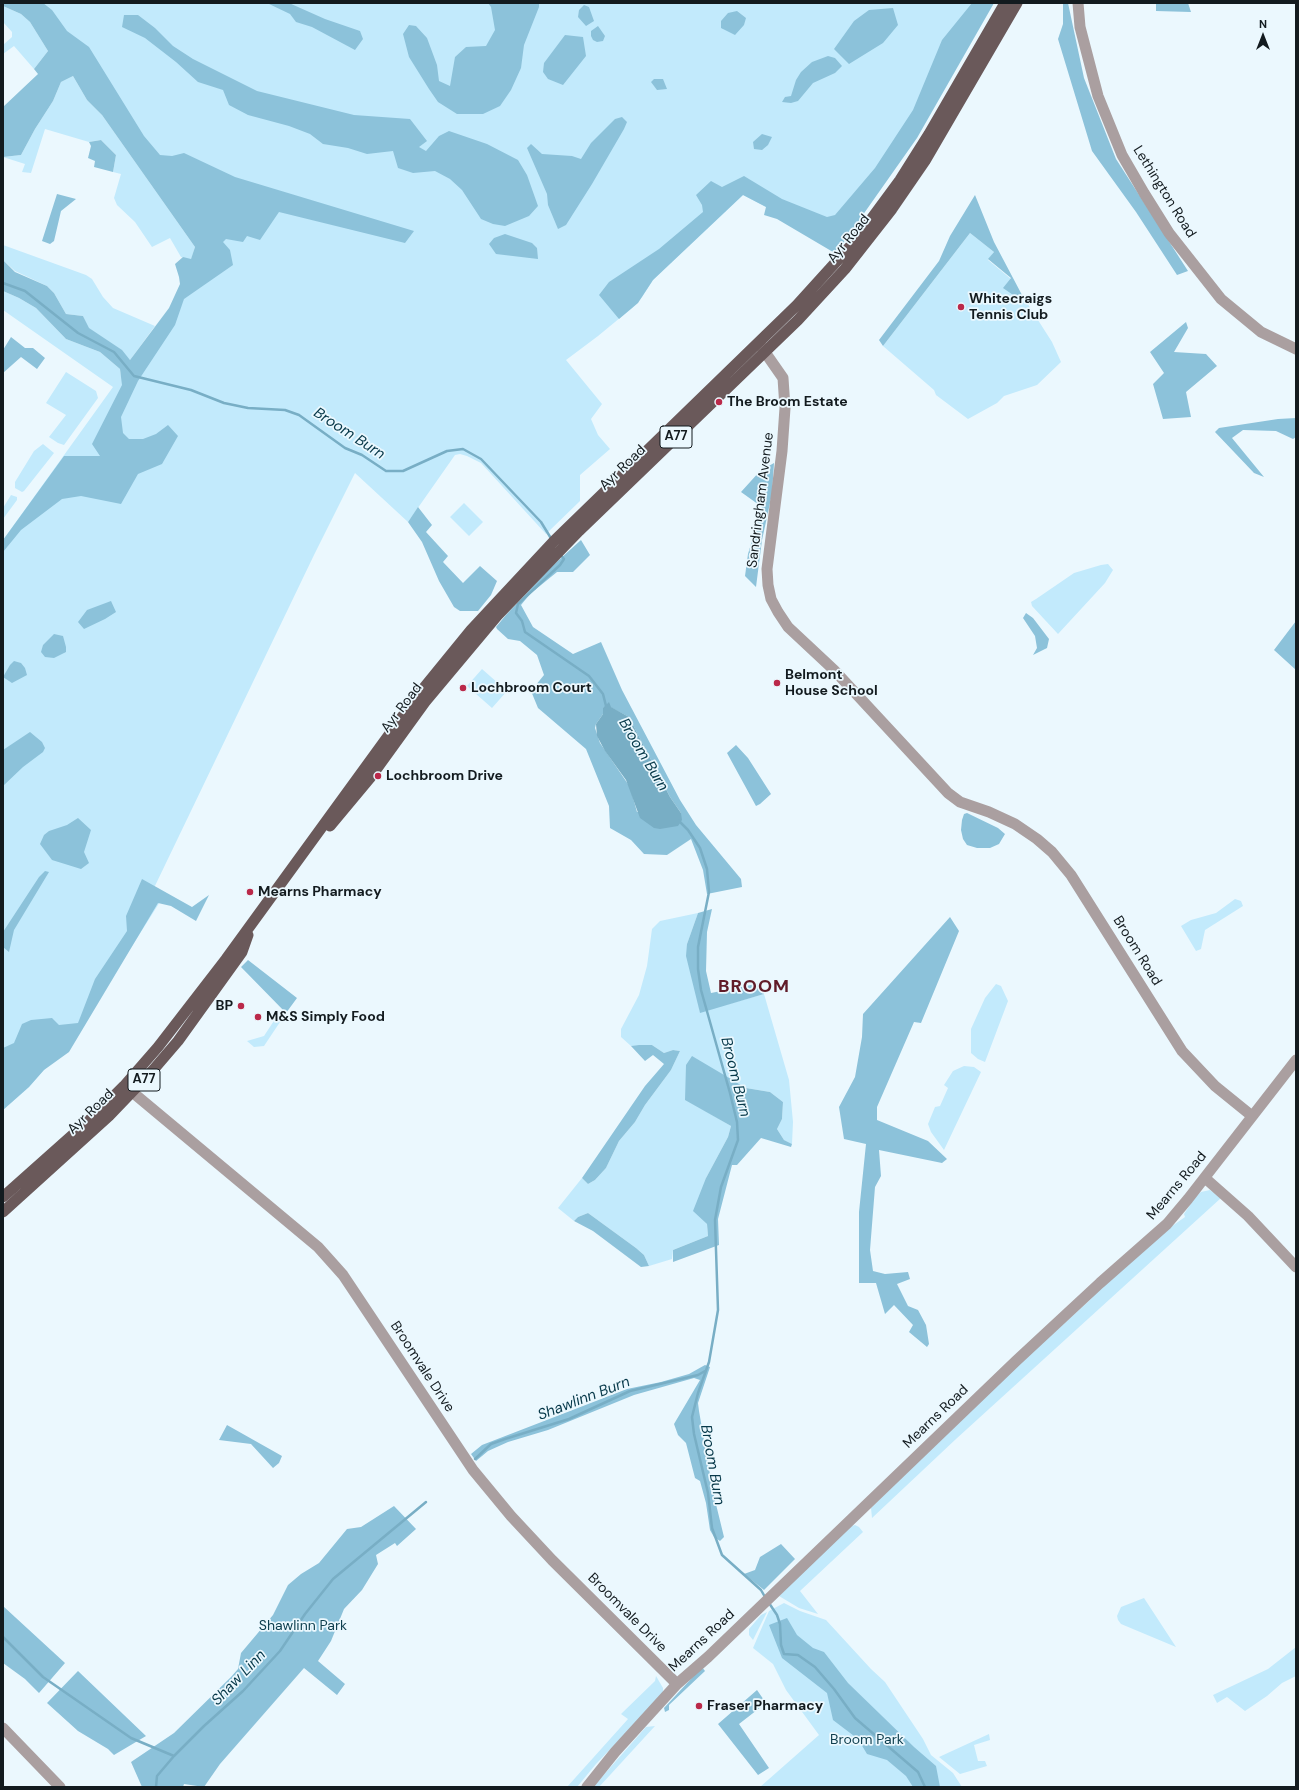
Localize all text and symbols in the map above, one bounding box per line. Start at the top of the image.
north arrow [1243,16,1283,56]
text: N [1259,17,1267,31]
street label: Lethington Road [1129,143,1199,241]
street label: Ayr Road [824,211,874,267]
place label: Whitecraigs Tennis Club [969,291,1052,324]
marker: Whitecraigs Tennis Club [956,302,966,312]
place label: The Broom Estate [727,394,848,410]
marker: The Broom Estate [714,397,724,407]
water label: Broom Burn [310,404,388,464]
road number: A77 [660,426,692,448]
street label: Sandringham Avenue [744,431,778,569]
street label: Ayr Road [596,442,650,494]
place label: Belmont House School [785,667,878,700]
marker: Belmont House School [772,678,782,688]
street label: Ayr Road [378,680,426,736]
place label: Lochbroom Court [471,680,592,696]
marker: Lochbroom Court [458,683,468,693]
water label: Broom Burn [614,715,672,795]
place label: Lochbroom Drive [386,768,503,784]
marker: Lochbroom Drive [373,771,383,781]
place label: Mearns Pharmacy [258,884,382,900]
marker: Mearns Pharmacy [245,887,255,897]
street label: Broom Road [1109,913,1165,989]
district label: BROOM [718,976,790,998]
place label: BP [215,998,233,1014]
marker: BP [236,1001,246,1011]
place label: M&S Simply Food [266,1009,385,1025]
marker: M&S Simply Food [253,1012,263,1022]
water label: Broom Burn [716,1035,754,1119]
road number: A77 [128,1069,160,1091]
street label: Ayr Road [64,1086,118,1138]
street label: Mearns Road [1144,1148,1210,1224]
street label: Broomvale Drive [386,1318,458,1416]
water label: Shawlinn Burn [535,1373,633,1425]
street label: Mearns Road [900,1382,972,1452]
water label: Broom Burn [696,1423,728,1507]
street label: Broomvale Drive [584,1570,670,1656]
street label: Mearns Road [666,1606,738,1676]
park label: Shawlinn Park [259,1618,347,1634]
water label: Shaw Linn [208,1647,270,1709]
place label: Fraser Pharmacy [707,1698,823,1714]
marker: Fraser Pharmacy [694,1701,704,1711]
park label: Broom Park [830,1732,904,1748]

